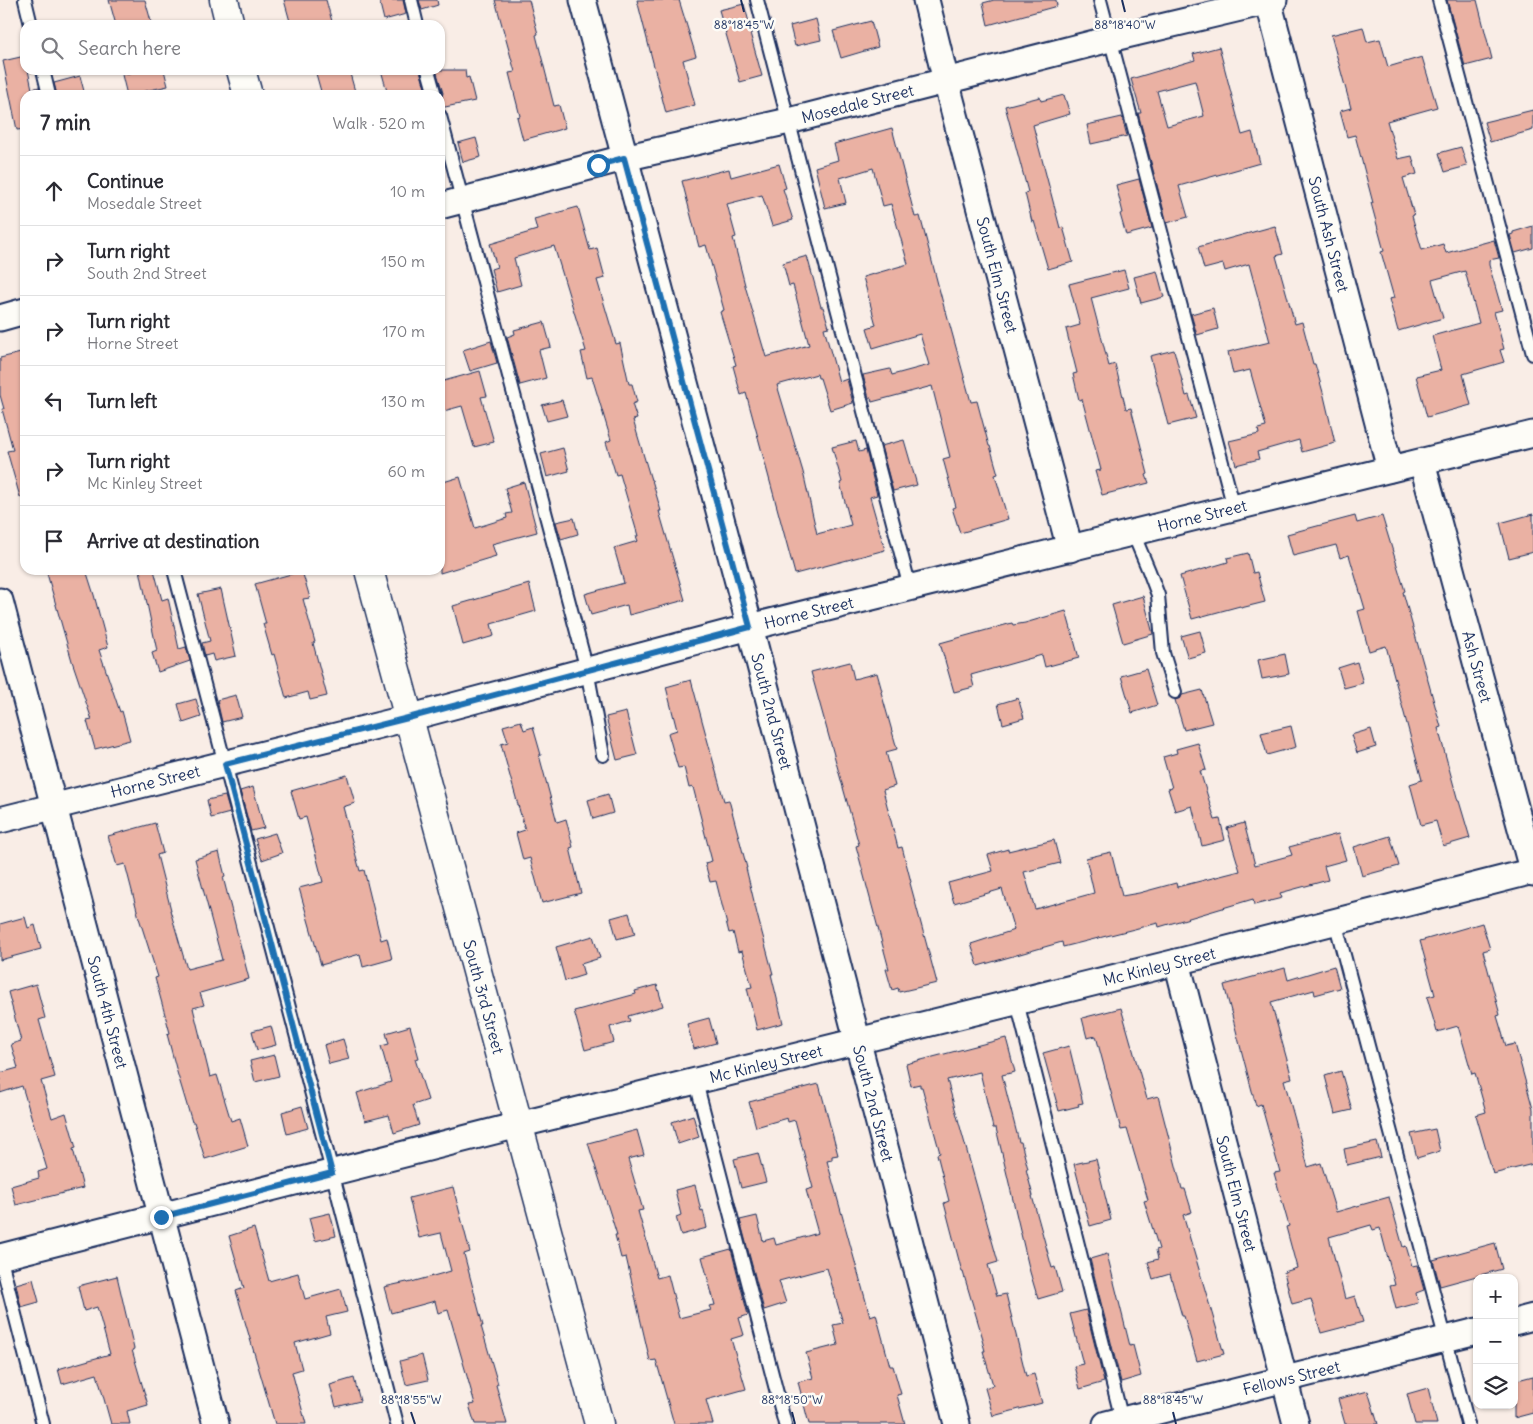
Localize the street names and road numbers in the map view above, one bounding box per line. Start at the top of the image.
street label: Mosedale Street [799,79,916,127]
street label: South Ash Street [1304,174,1354,295]
street label: South Elm Street [972,215,1022,336]
street label: Horne Street [1155,495,1249,536]
street label: Horne Street [762,592,856,633]
street label: Ash Street [1458,629,1497,705]
street label: South 2nd Street [747,651,797,772]
street label: Horne Street [108,760,203,802]
street label: South 3rd Street [459,938,509,1057]
street label: Mc Kinley Street [1101,942,1218,990]
street label: South 4th Street [83,953,132,1071]
street label: Mc Kinley Street [708,1040,825,1087]
street label: South 2nd Street [849,1043,899,1164]
street label: South Elm Street [1212,1133,1261,1254]
street label: Fellows Street [1241,1356,1342,1399]

